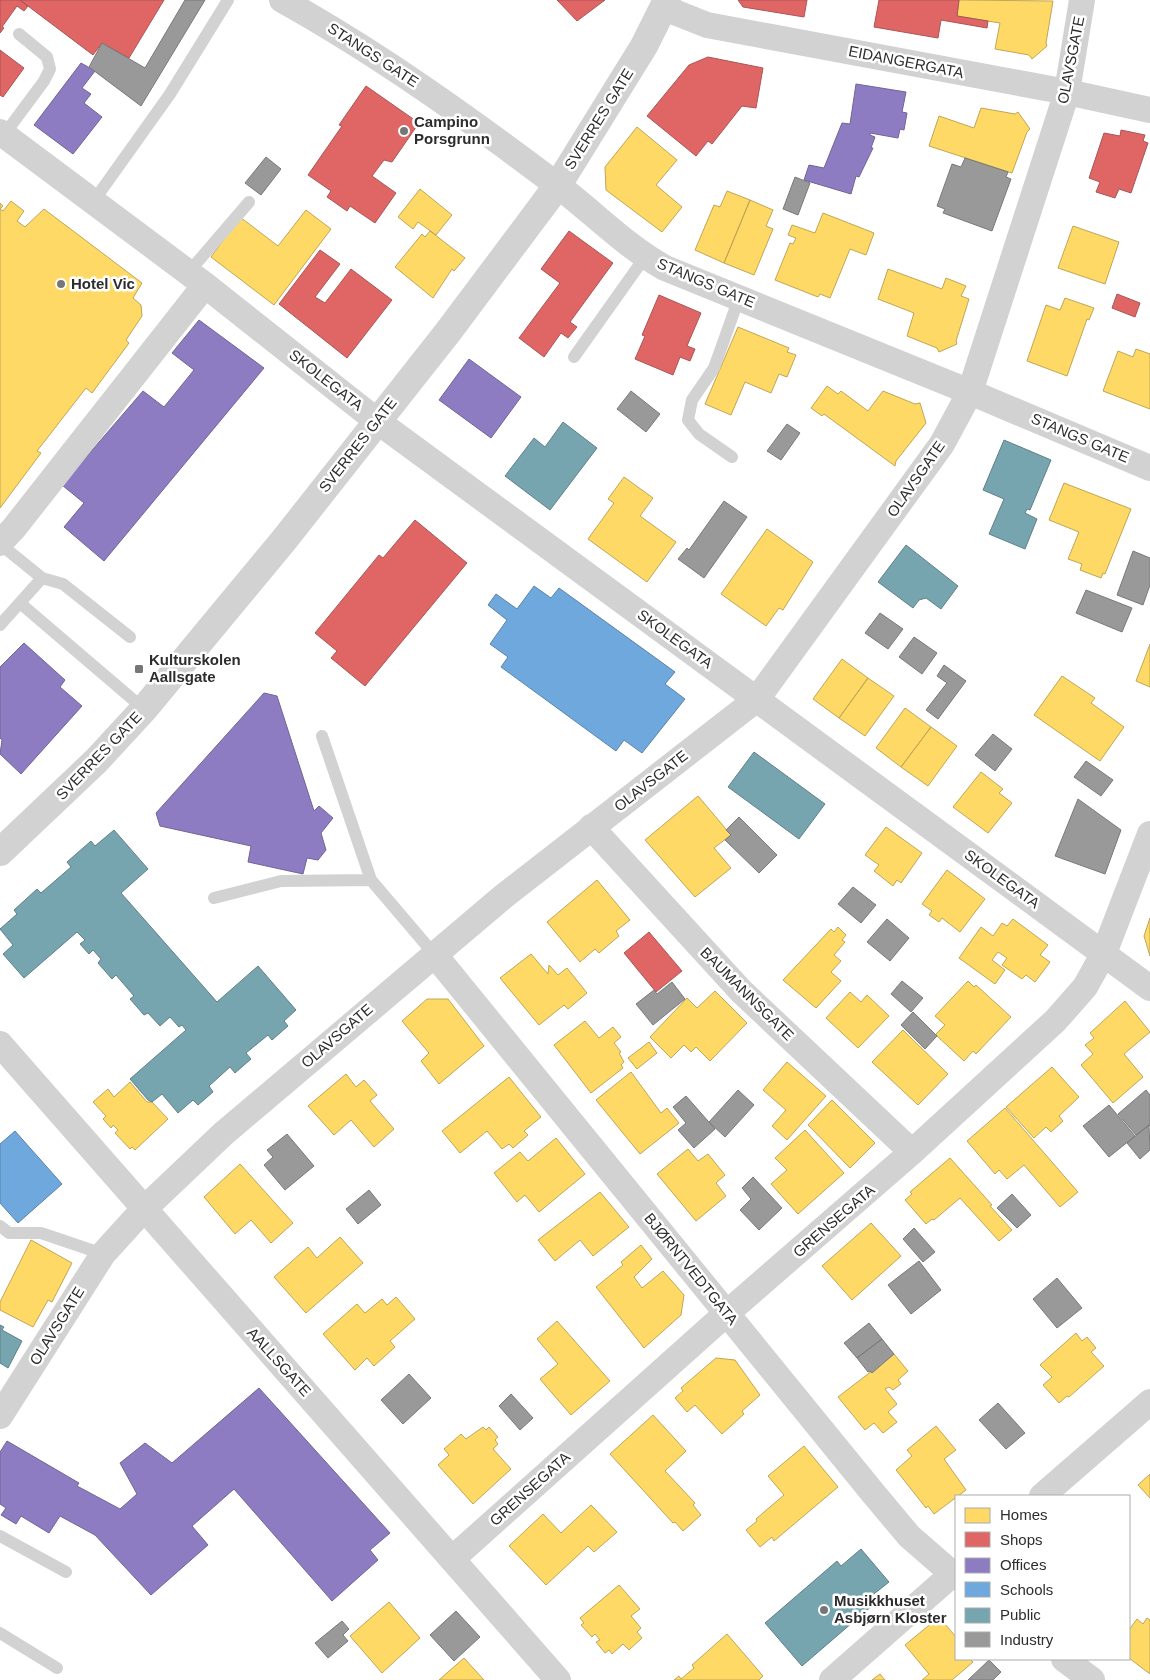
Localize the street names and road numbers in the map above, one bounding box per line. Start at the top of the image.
street label: OLAVSGATE [1054,15,1087,105]
street label: STANGS GATE [325,19,422,90]
street label: EIDANGERGATA [847,42,965,81]
street label: SVERRES GATE [561,65,636,172]
street label: STANGS GATE [655,254,758,311]
street label: SKOLEGATA [286,346,366,414]
street label: SVERRES GATE [315,394,400,495]
street label: STANGS GATE [1029,409,1132,466]
street label: OLAVSGATE [883,438,948,520]
street label: SKOLEGATA [634,606,716,672]
street label: SVERRES GATE [52,708,145,803]
street label: OLAVSGATE [611,747,691,815]
street label: SKOLEGATA [961,846,1043,912]
street label: BAUMANNSGATE [697,944,797,1044]
street label: OLAVSGATE [298,1000,376,1071]
street label: GRENSEGATA [790,1181,878,1260]
street label: BJØRNTVEDTGATA [641,1209,742,1328]
street label: OLAVSGATE [26,1284,87,1368]
street label: AALLSGATE [244,1324,315,1399]
street label: GRENSEGATA [486,1448,573,1529]

